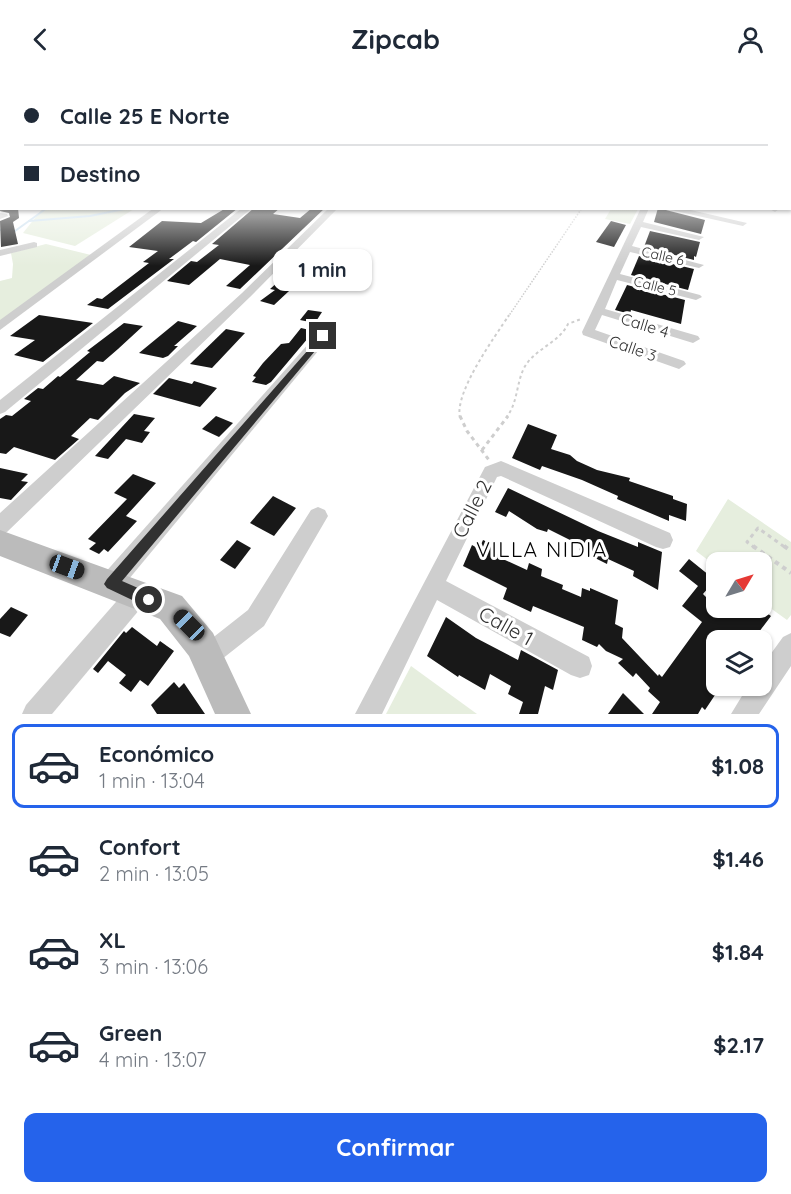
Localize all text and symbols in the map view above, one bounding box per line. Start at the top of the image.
text: Zipcab [351,22,440,56]
icon: back [24,23,57,56]
icon: person [734,23,767,56]
text: Calle 25 E Norte [60,102,230,130]
text: Destino [60,160,141,188]
street label: Calle 6 [640,242,687,270]
callout: 1 min [274,249,372,291]
text: 1 min [298,257,347,282]
street label: Calle 5 [632,272,678,300]
street label: Calle 4 [619,308,671,342]
route end [309,322,336,349]
street label: Calle 3 [607,331,659,365]
street label: Calle 2 [446,475,497,542]
district label: VILLA NIDIA [476,536,608,562]
car [47,552,87,582]
north arrow [706,552,772,618]
map controls [706,552,772,696]
route start [135,586,162,613]
street label: Calle 1 [475,600,538,651]
car [170,606,208,644]
button: layers [706,630,772,696]
icon: car [27,739,81,793]
text: Económico [99,740,214,768]
text: $1.08 [711,752,764,780]
text: 1 min · 13:04 [99,768,205,793]
icon: car [27,832,81,886]
text: Confort [99,833,181,861]
text: $1.46 [712,845,764,873]
text: 2 min · 13:05 [99,861,209,886]
icon: car [27,925,81,979]
text: XL [99,926,126,954]
text: $1.84 [712,938,764,966]
text: 3 min · 13:06 [99,954,208,979]
icon: car [27,1018,81,1072]
text: Green [99,1019,162,1047]
text: $2.17 [713,1031,764,1059]
text: 4 min · 13:07 [99,1047,207,1072]
button: Confirmar [24,1113,767,1182]

